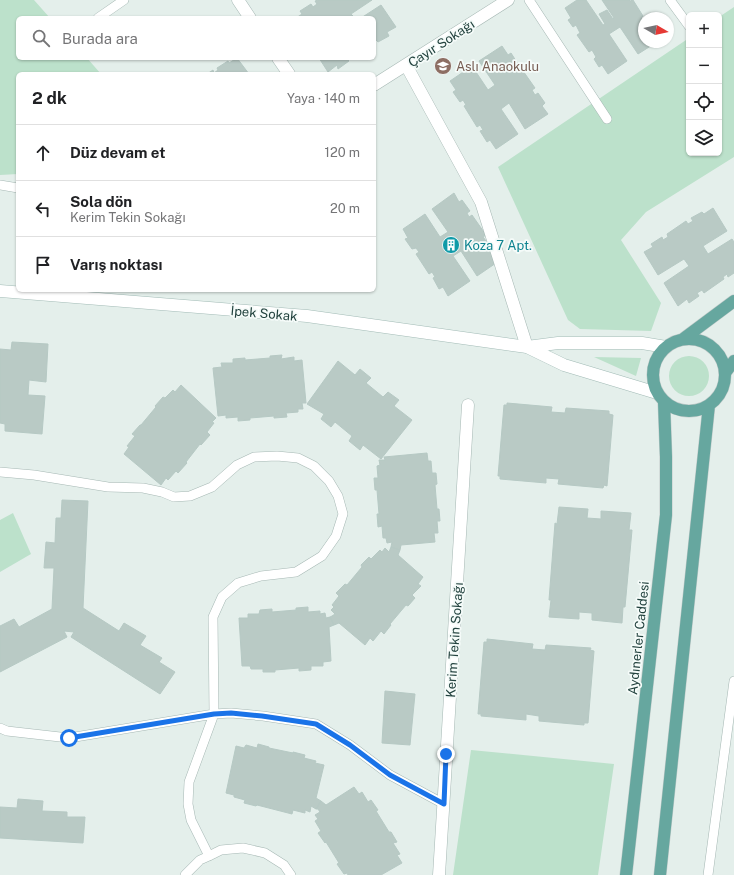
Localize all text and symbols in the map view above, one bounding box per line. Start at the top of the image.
north arrow [638,12,674,48]
map controls [686,12,722,156]
button: + [686,12,722,48]
search box [16,16,376,60]
street label: Çayır Sokağı [405,16,477,70]
icon: search [30,27,52,49]
text: Burada ara [62,30,138,47]
button: − [686,48,722,84]
school or university icon: Aslı Anaokulu [433,56,453,76]
place label: Aslı Anaokulu [456,59,539,74]
button: locate [686,84,722,120]
text: 2 dk [32,88,67,108]
text: Yaya · 140 m [287,91,360,106]
button: layers [686,120,722,156]
icon: ahead [32,142,54,164]
text: Düz devam et [70,144,165,161]
text: 120 m [325,145,360,160]
text: Sola dön [70,193,132,210]
icon: left [32,198,54,220]
text: 20 m [330,201,360,216]
text: Kerim Tekin Sokağı [70,210,186,225]
building icon: Koza 7 Apt. [441,235,461,255]
place label: Koza 7 Apt. [464,238,532,253]
icon: arrive [32,254,54,276]
text: Varış noktası [70,256,162,273]
street label: İpek Sokak [230,303,298,324]
street label: Aydınerler Caddesi [625,581,652,696]
street label: Kerim Tekin Sokağı [443,582,466,698]
route start [60,729,78,747]
route end [437,745,455,763]

